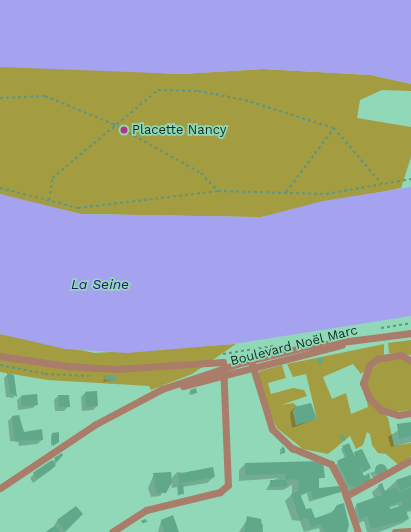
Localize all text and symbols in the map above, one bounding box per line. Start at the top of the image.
place label: Placette Nancy [132,122,226,138]
marker: Placette Nancy [119,125,129,135]
water label: La Seine [71,276,129,292]
street label: Boulevard Noël Marc [228,323,360,369]

